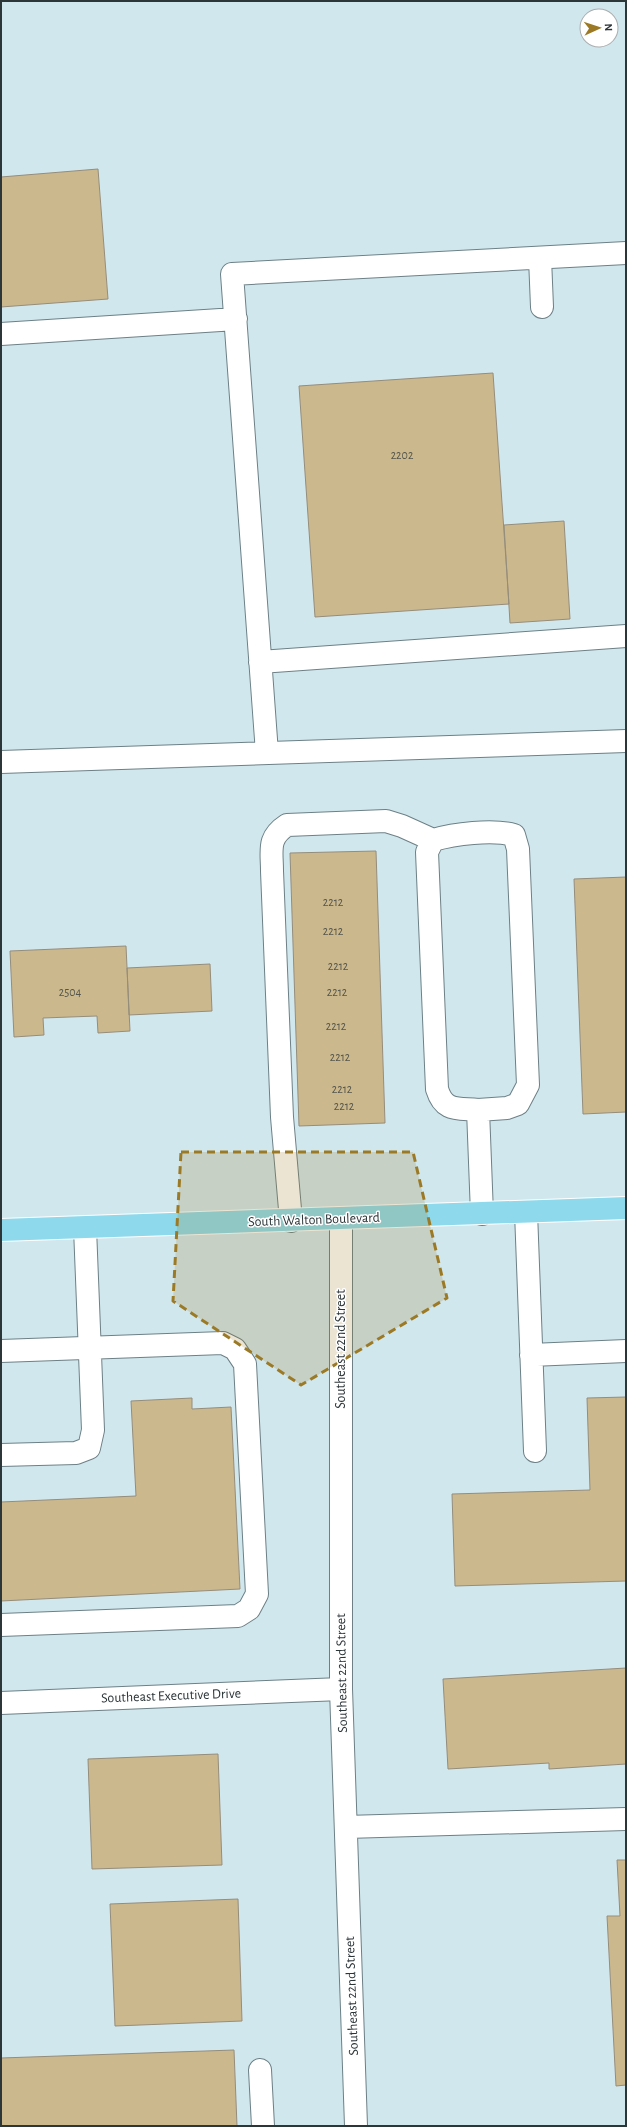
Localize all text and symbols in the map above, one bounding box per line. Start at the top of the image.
north arrow [579,8,619,48]
text: N [603,23,614,32]
house number: 2202 [391,449,414,461]
house number: 2212 [323,896,344,908]
house number: 2212 [323,925,344,937]
house number: 2212 [328,960,349,972]
house number: 2504 [59,986,82,998]
house number: 2212 [327,986,348,998]
house number: 2212 [326,1020,347,1032]
house number: 2212 [330,1051,351,1063]
house number: 2212 [332,1083,353,1095]
house number: 2212 [334,1100,355,1112]
street label: South Walton Boulevard [248,1211,380,1229]
street label: Southeast 22nd Street [334,1289,348,1409]
street label: Southeast 22nd Street [334,1613,350,1733]
street label: Southeast Executive Drive [101,1687,241,1705]
street label: Southeast 22nd Street [343,1936,361,2056]

